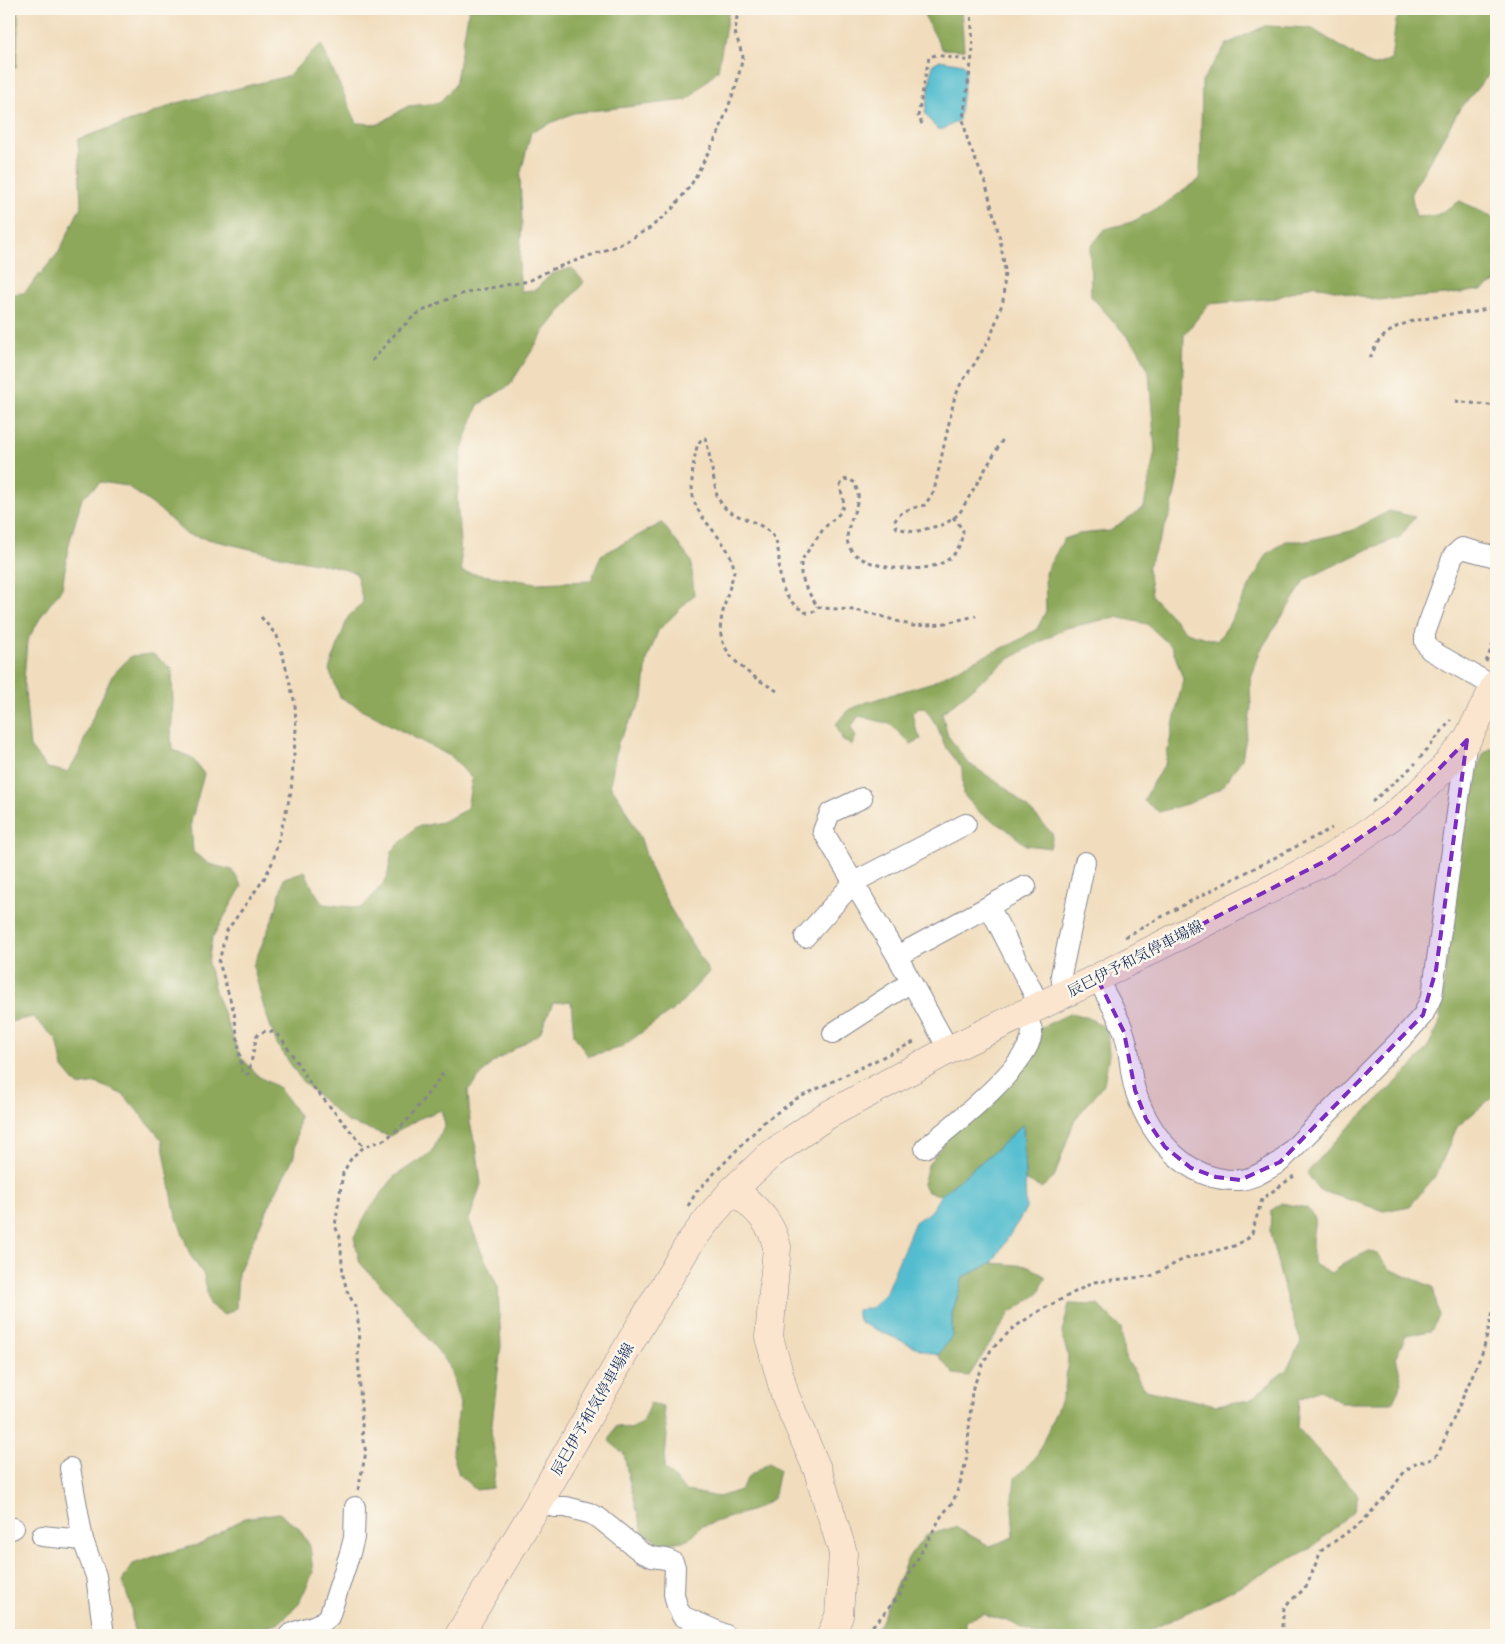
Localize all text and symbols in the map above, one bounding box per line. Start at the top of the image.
street label: 辰巳伊予和気停車場線 [1064,915,1206,1001]
street label: 辰巳伊予和気停車場線 [546,1339,638,1479]

